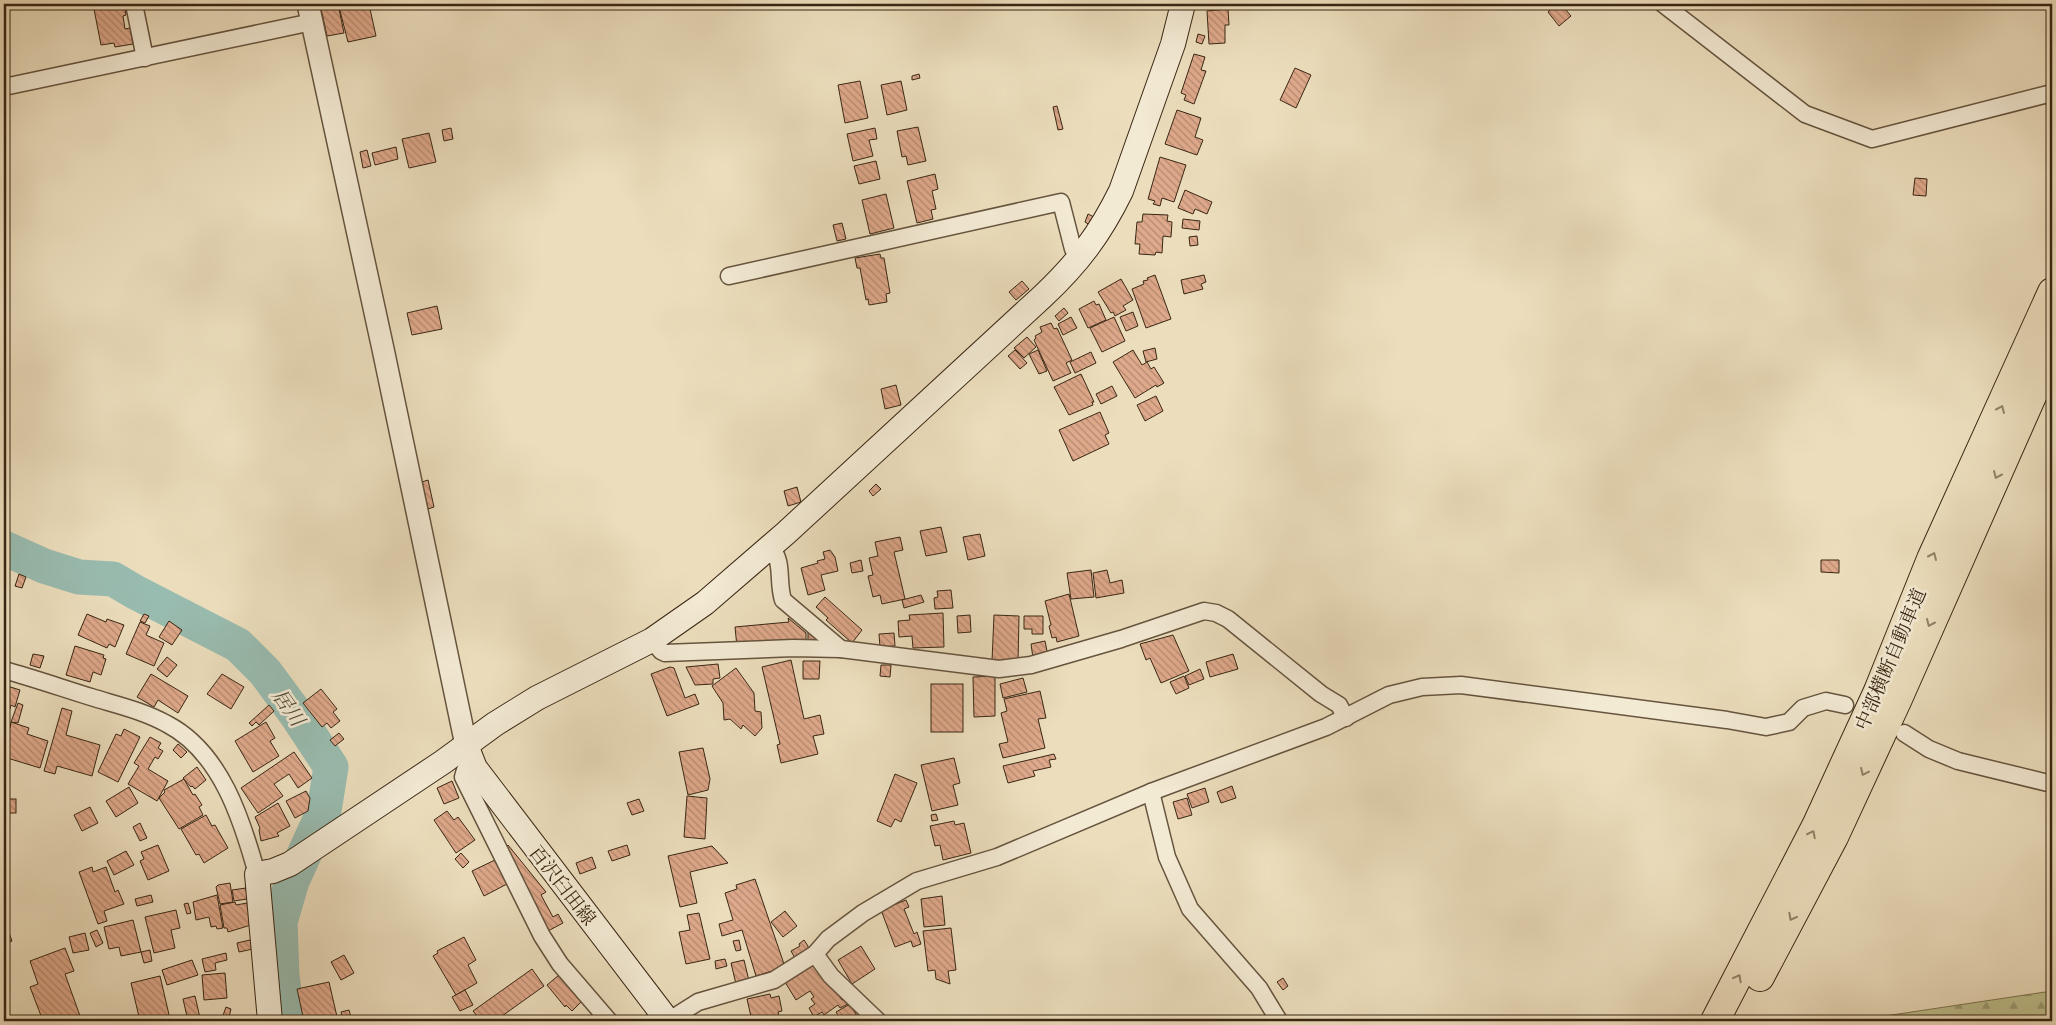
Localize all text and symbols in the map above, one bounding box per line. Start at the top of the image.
one-way arrow [1994,405,2005,414]
one-way arrow [1992,470,2003,479]
one-way arrow [1926,552,1937,561]
street label: 中部横断自動車道 [1847,584,1933,734]
one-way arrow [1926,618,1937,627]
water label: 居川 [266,682,313,733]
one-way arrow [1860,767,1870,776]
one-way arrow [1806,830,1816,839]
street label: 百沢臼田線 [523,839,603,931]
one-way arrow [1788,912,1798,921]
one-way arrow [1732,975,1742,984]

